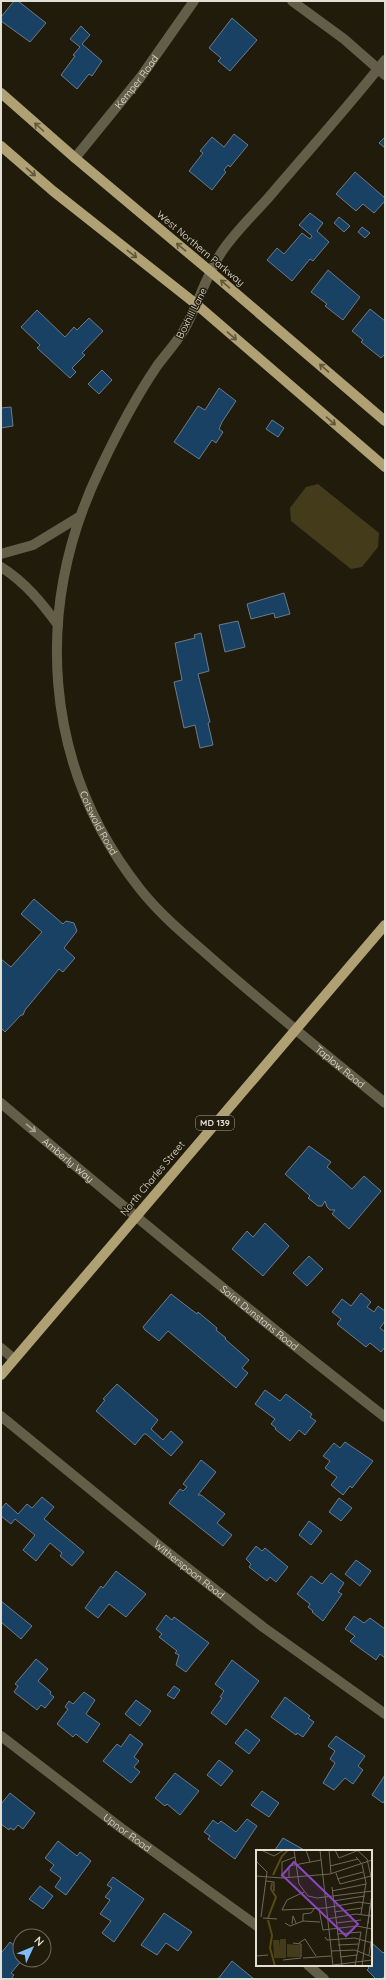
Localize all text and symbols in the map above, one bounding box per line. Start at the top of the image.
street label: Kemper Road [112,52,161,111]
one-way arrow [34,122,44,131]
one-way arrow [25,167,36,176]
street label: West Northern Parkway [154,208,247,289]
one-way arrow [176,242,187,251]
one-way arrow [126,249,137,258]
one-way arrow [219,279,230,288]
street label: Boxhill Lane [173,285,210,341]
one-way arrow [227,331,238,340]
one-way arrow [318,364,329,373]
one-way arrow [325,416,336,425]
street label: Cotswold Road [77,789,120,858]
street label: Taplow Road [312,1043,367,1091]
road number: MD 139 [196,1116,234,1130]
one-way arrow [25,1123,36,1132]
street label: Amberly Way [40,1135,96,1185]
street label: North Charles Street [117,1138,188,1218]
street label: Saint Dunstans Road [218,1282,301,1353]
street label: Witherspoon Road [151,1538,227,1602]
street label: Upnor Road [101,1811,154,1855]
inset map [256,1850,372,1966]
north arrow [12,1928,52,1968]
text: N [31,1933,47,1949]

